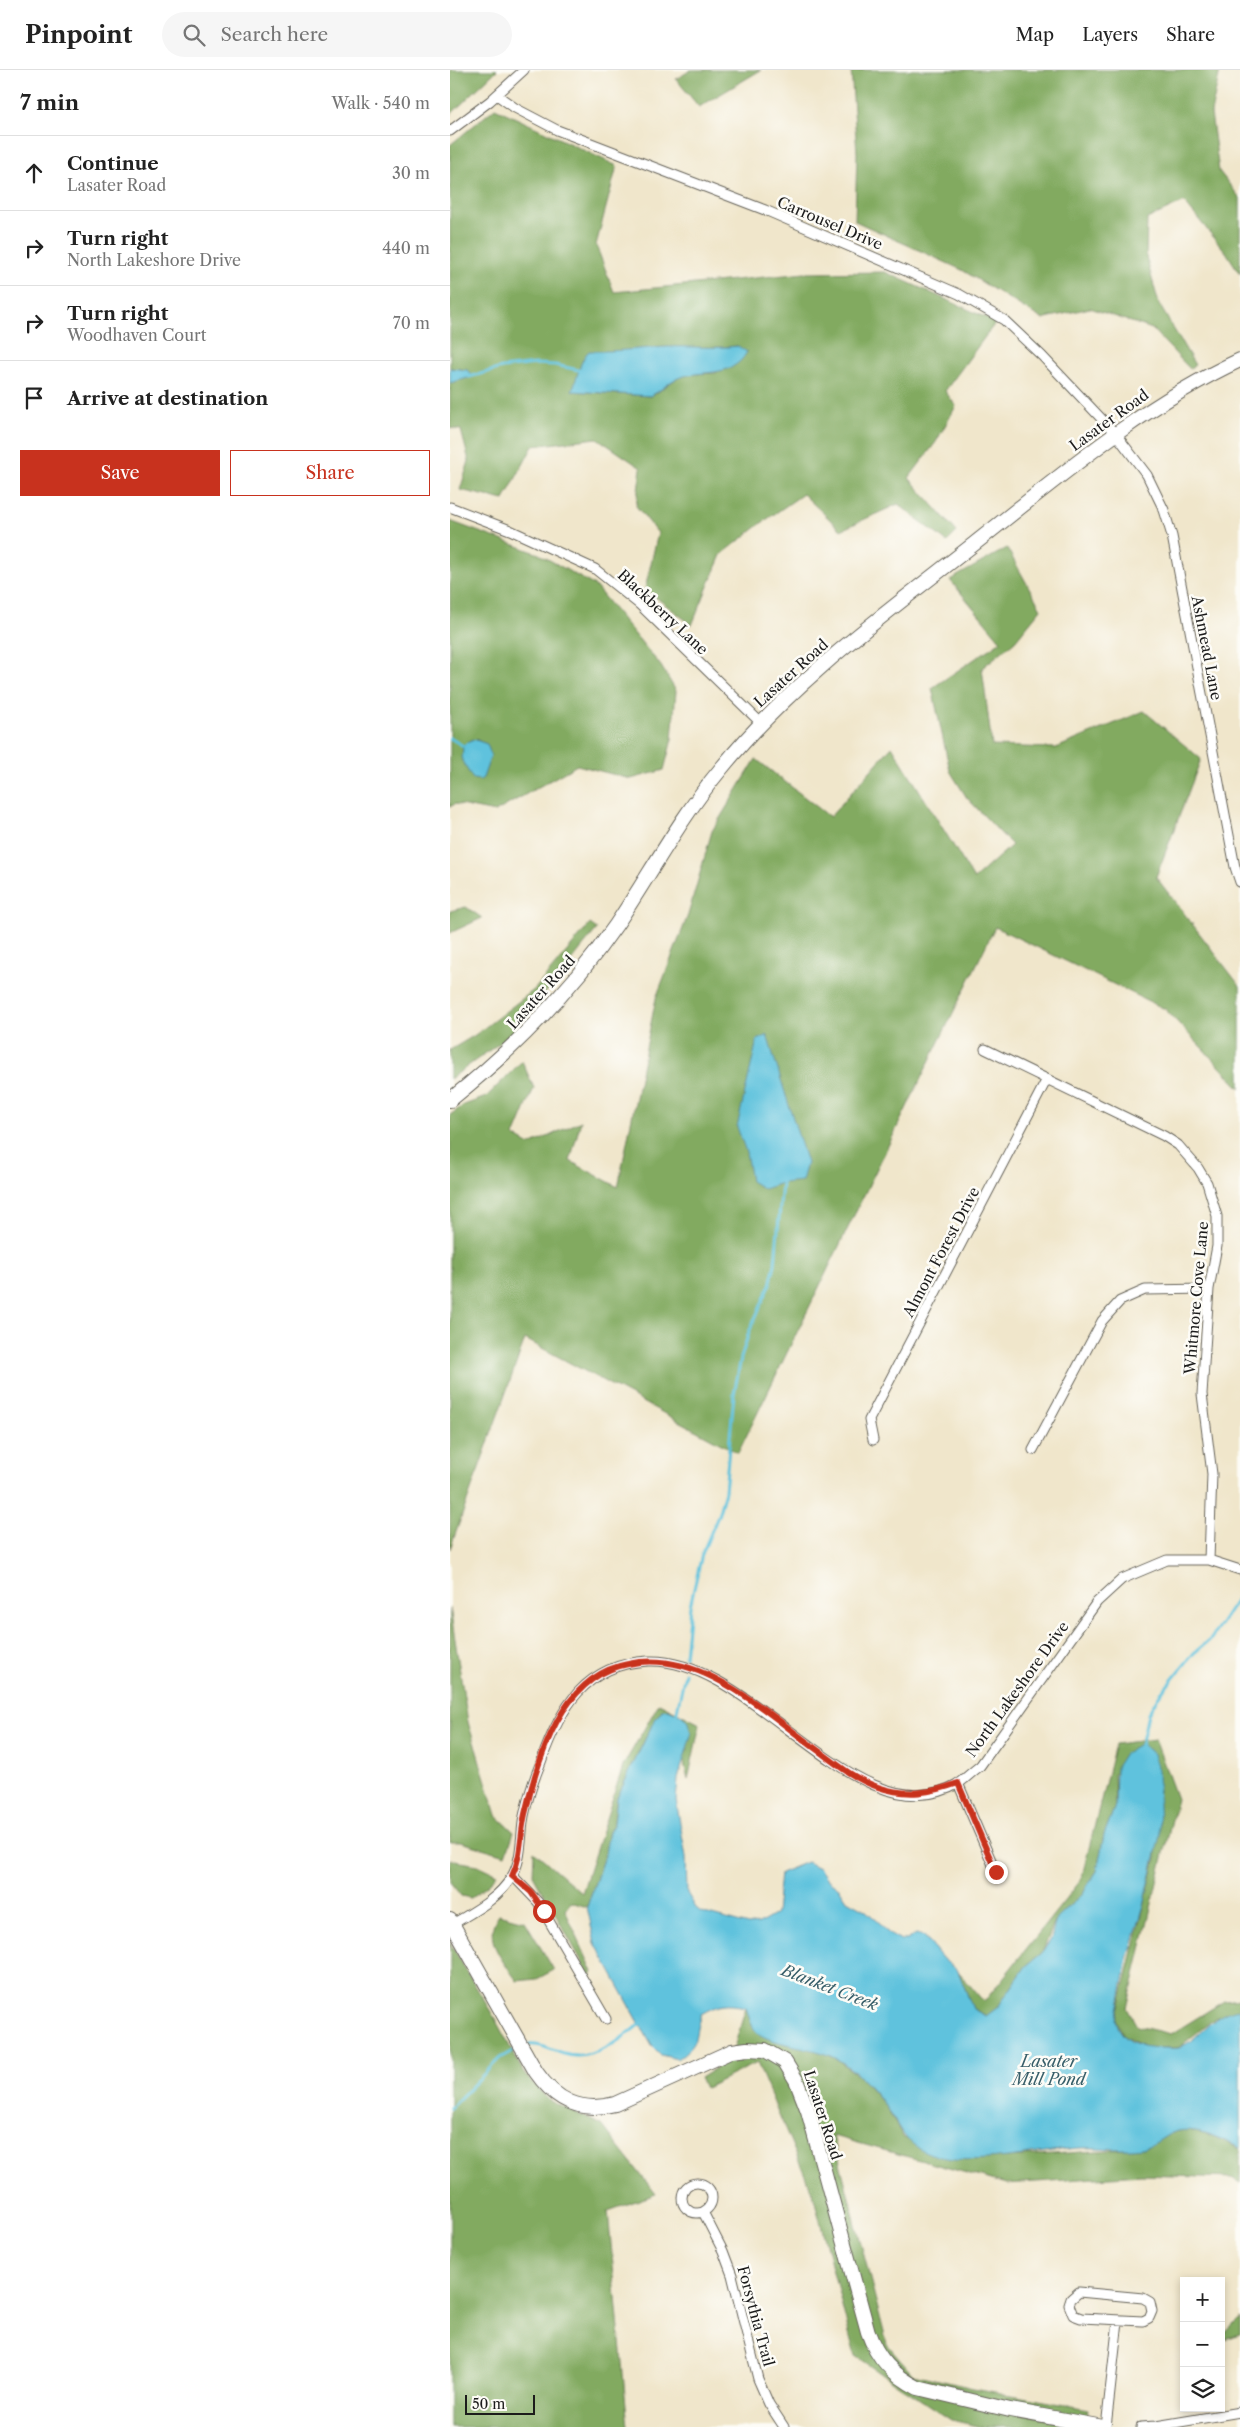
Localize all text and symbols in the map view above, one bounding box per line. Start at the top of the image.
search box [162,12,512,57]
text: Pinpoint [25,20,132,49]
icon: search [180,21,208,49]
text: Search here [220,23,328,46]
text: Map [1016,24,1054,46]
text: Layers [1082,24,1138,46]
text: Share [1166,24,1215,46]
text: 7 min [20,90,79,115]
text: Walk · 540 m [332,93,430,113]
text: Continue [67,152,159,175]
icon: ahead [20,159,48,187]
text: 30 m [392,163,430,183]
text: Lasater Road [67,175,166,195]
street label: Carrousel Drive [774,192,886,254]
text: Turn right [67,227,168,250]
icon: right [20,234,48,262]
text: 440 m [382,238,430,258]
text: North Lakeshore Drive [67,250,241,270]
text: Turn right [67,302,168,325]
icon: right [20,309,48,337]
text: 70 m [393,313,430,333]
text: Woodhaven Court [67,325,206,345]
icon: arrive [20,384,48,412]
street label: Lasater Road [1066,385,1152,455]
text: Arrive at destination [67,387,268,410]
button: Save [20,450,220,496]
button: Share [230,450,430,496]
street label: Blackberry Lane [614,565,712,659]
street label: Ashmead Lane [1187,593,1226,702]
street label: Lasater Road [750,635,832,711]
street label: Lasater Road [503,951,579,1033]
street label: Almont Forest Drive [898,1184,983,1321]
street label: Whitmore Cove Lane [1180,1221,1212,1376]
street label: North Lakeshore Drive [961,1617,1073,1761]
route end [985,1861,1008,1884]
route start [533,1900,556,1923]
water label: Blanket Creek [777,1959,882,2015]
water label: Lasater Mill Pond [1011,2051,1087,2089]
street label: Lasater Road [800,2068,846,2162]
street label: Forsythia Trail [733,2264,779,2369]
map controls [1180,2277,1225,2412]
button: + [1180,2277,1225,2322]
button: − [1180,2322,1225,2367]
button: layers [1180,2367,1225,2412]
scale bar [465,2392,535,2415]
text: 50 m [472,2395,505,2413]

